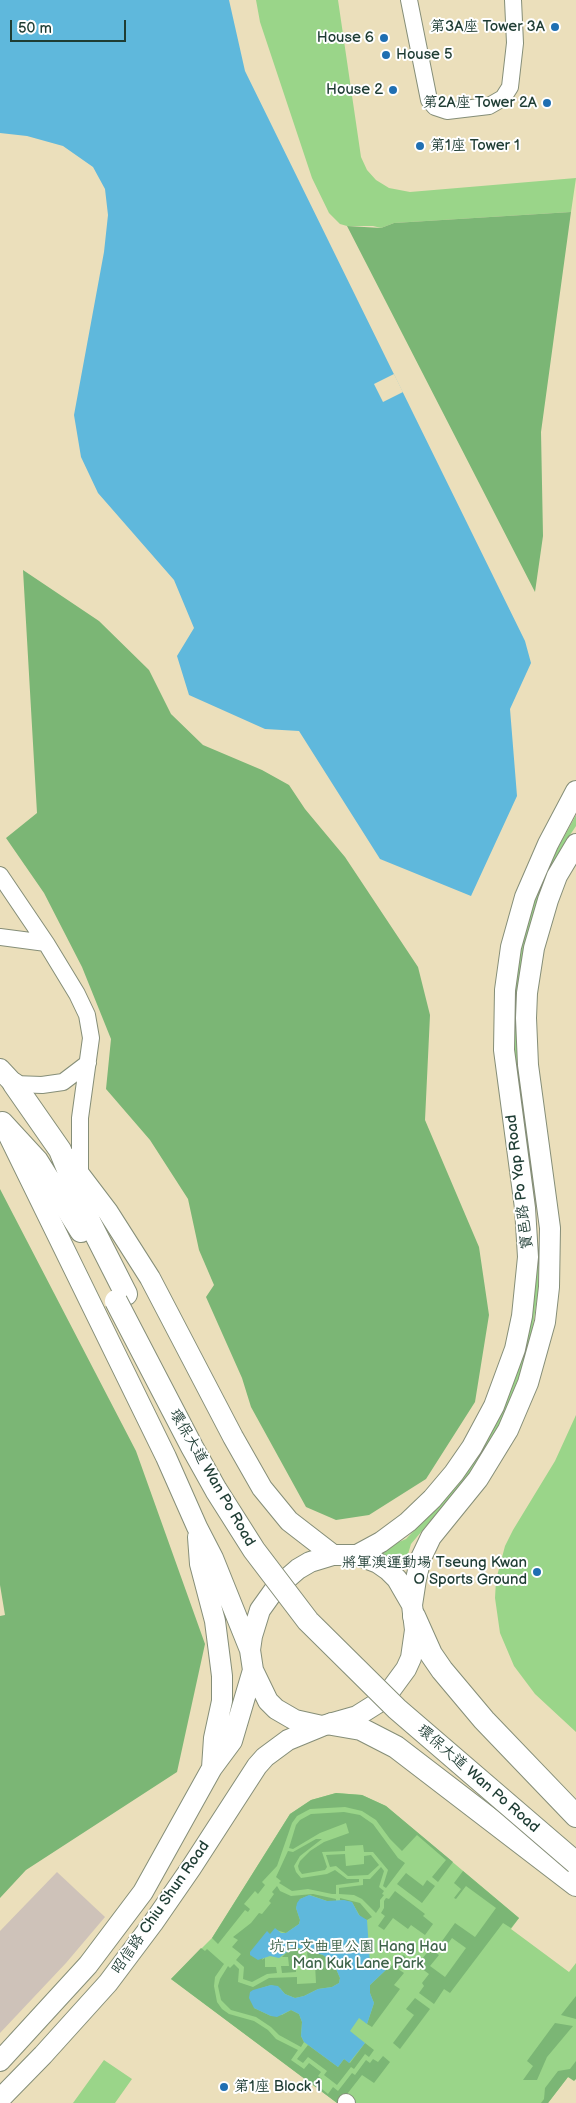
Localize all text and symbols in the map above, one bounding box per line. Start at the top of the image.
scale bar [12,10,129,42]
place label: 第3A座 Tower 3A [430,18,545,36]
text: 50 m [18,19,52,38]
marker: 第3A座 Tower 3A [549,21,561,33]
place label: House 6 [317,29,374,47]
marker: House 6 [378,32,390,44]
place label: House 5 [396,46,453,64]
marker: House 5 [380,49,392,61]
place label: House 2 [326,81,383,99]
marker: House 2 [387,84,399,96]
place label: 第2A座 Tower 2A [423,94,537,112]
marker: 第2A座 Tower 2A [541,97,553,109]
place label: 第1座 Tower 1 [430,137,520,155]
marker: 第1座 Tower 1 [414,140,426,152]
street label: 寶邑路 Po Yap Road [503,1114,537,1250]
street label: 環保大道 Wan Po Road [165,1406,259,1550]
place label: 將軍澳運動場 Tseung Kwan O Sports Ground [342,1554,527,1589]
marker: 將軍澳運動場 Tseung Kwan O Sports Ground [531,1566,543,1578]
street label: 環保大道 Wan Po Road [413,1721,543,1837]
street label: 昭信路 Chiu Shun Road [108,1838,214,1978]
park label: 坑口文曲里公園 Hang Hau Man Kuk Lane Park [269,1938,447,1973]
place label: 第1座 Block 1 [234,2078,321,2096]
marker: 第1座 Block 1 [218,2081,230,2093]

